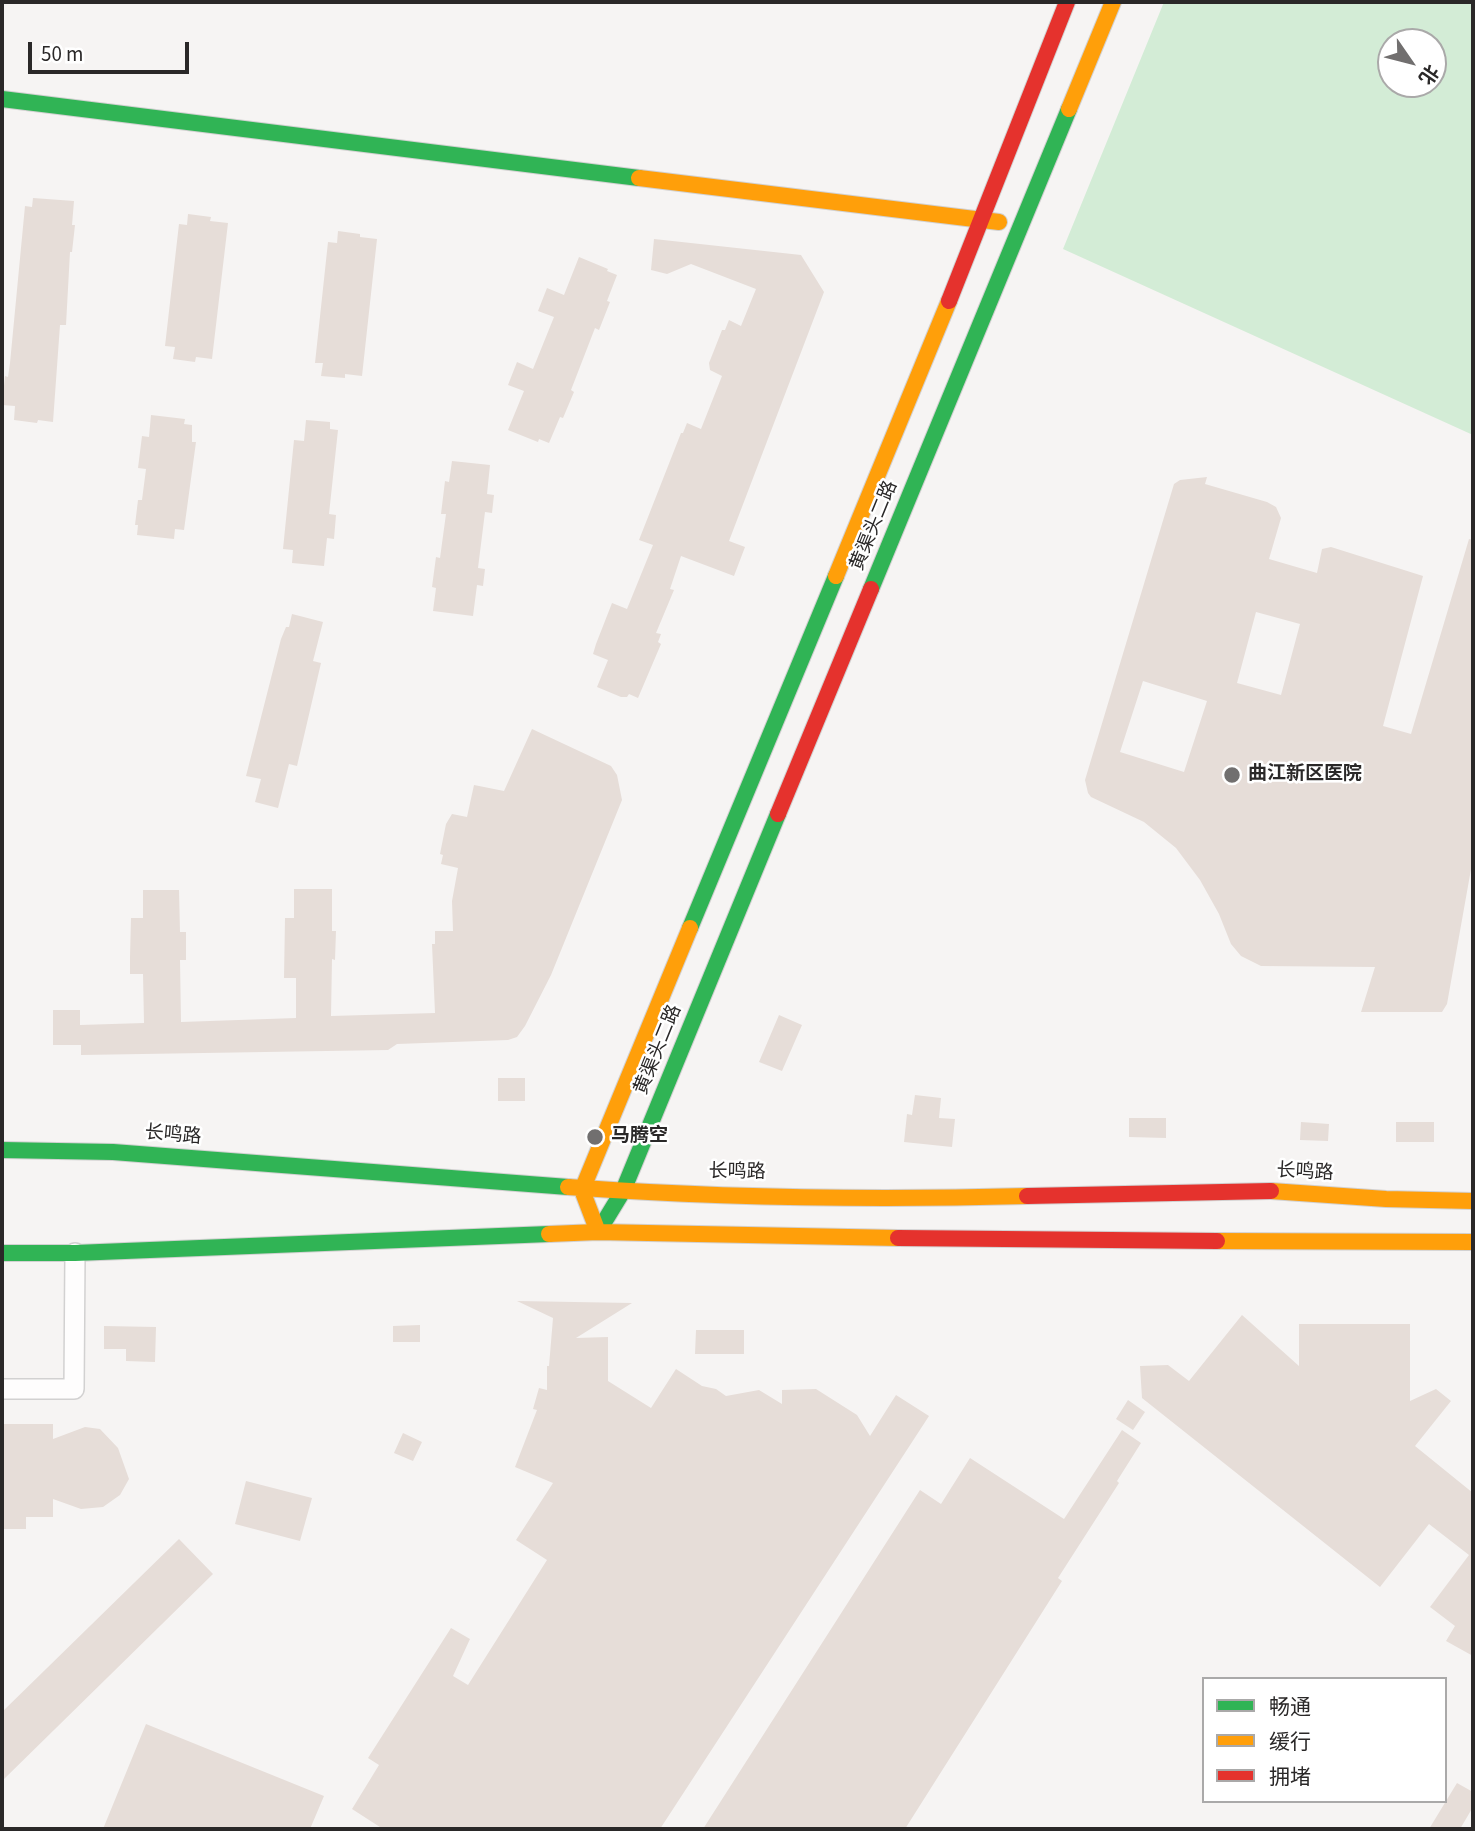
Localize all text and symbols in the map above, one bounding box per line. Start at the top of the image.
scale bar [32,28,192,72]
north arrow [1377,28,1447,98]
text: 50 m [41,39,83,69]
text: 北 [1411,59,1444,90]
street label: 黄渠头二路 [847,478,903,574]
place label: 曲江新区医院 [1248,764,1362,786]
marker: 曲江新区医院 [1222,765,1242,785]
street label: 黄渠头二路 [631,1002,687,1098]
street label: 长鸣路 [144,1122,202,1150]
place label: 马腾空 [611,1126,668,1148]
marker: 马腾空 [585,1127,605,1147]
street label: 长鸣路 [1276,1160,1334,1186]
street label: 长鸣路 [708,1161,766,1185]
legend [1202,1677,1447,1803]
text: 畅通 [1269,1692,1311,1722]
text: 缓行 [1269,1727,1311,1757]
text: 拥堵 [1269,1762,1311,1792]

